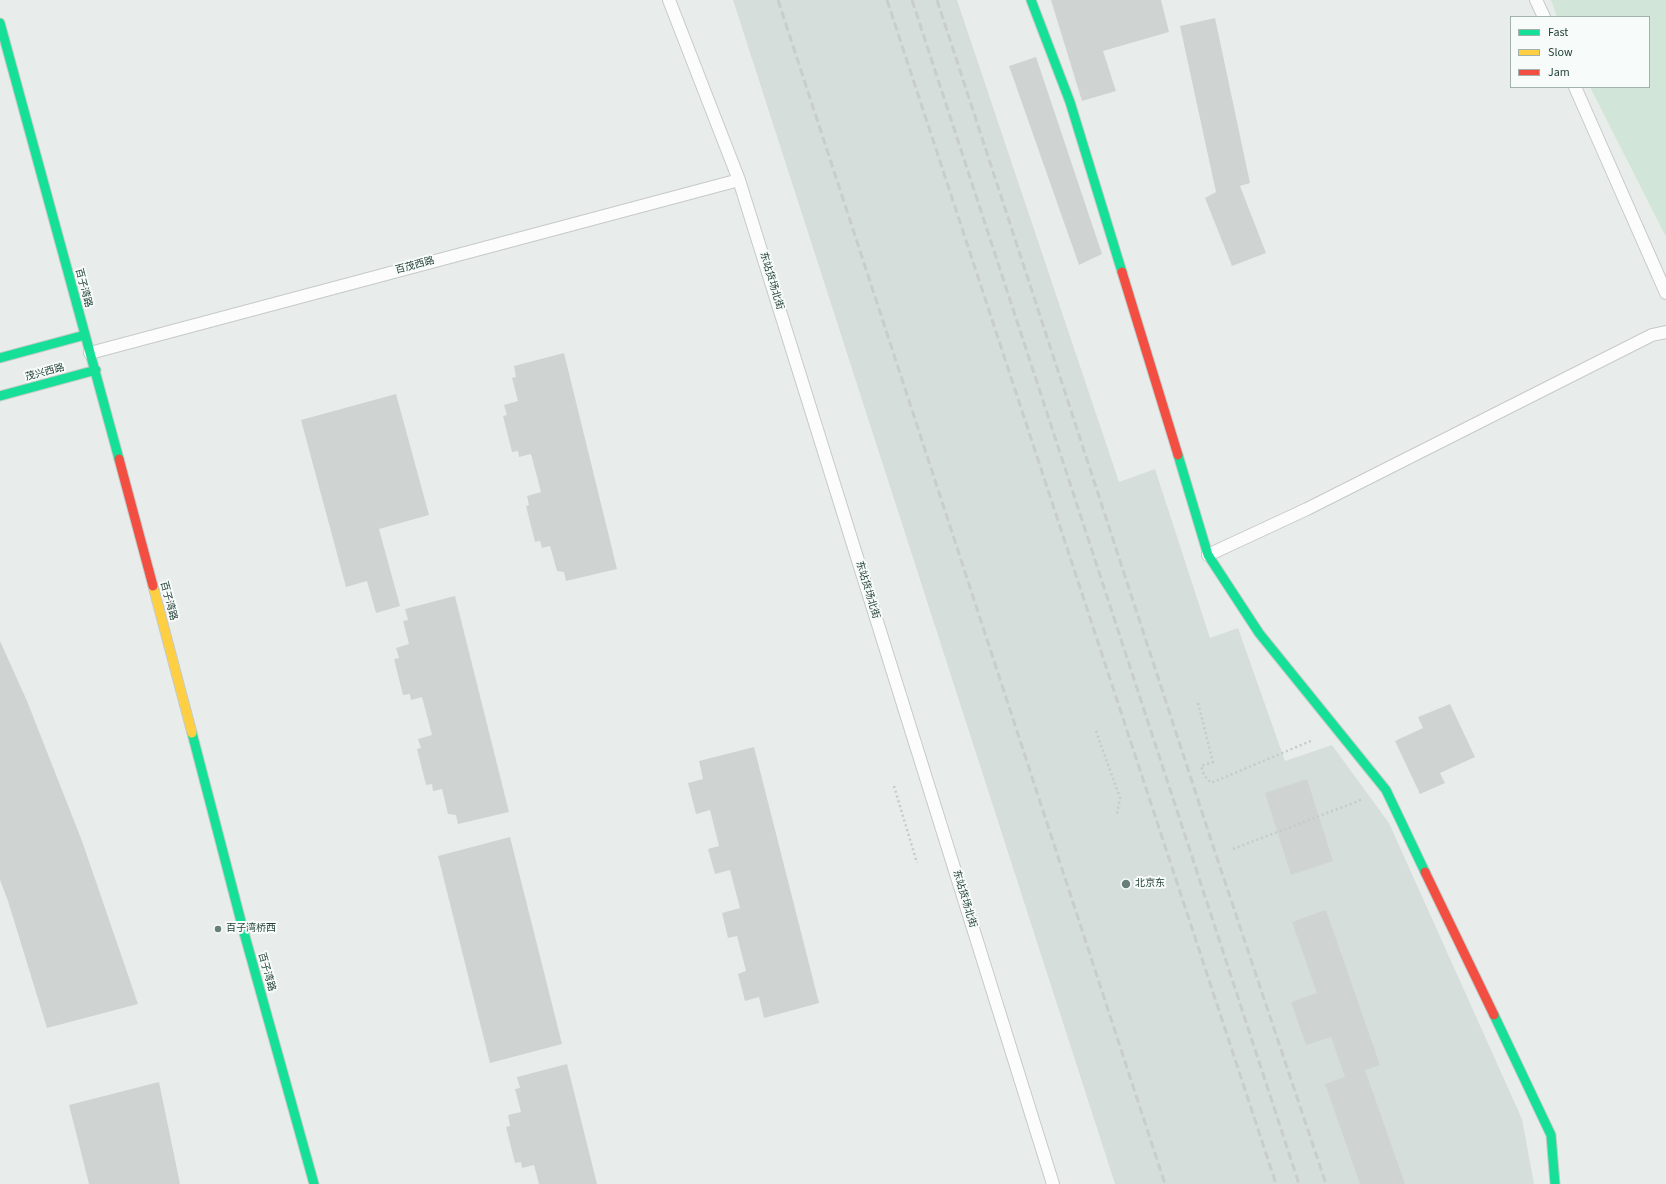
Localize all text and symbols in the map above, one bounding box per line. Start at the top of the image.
legend [1510,16,1650,88]
text: Fast [1548,24,1568,41]
text: Slow [1548,44,1573,61]
text: Jam [1548,64,1570,81]
street label: 东站货场北街 [756,251,786,311]
street label: 百茂西路 [394,255,436,277]
street label: 百子湾路 [72,267,94,309]
street label: 茂兴西路 [24,362,66,384]
street label: 东站货场北街 [852,560,882,620]
street label: 百子湾路 [157,580,179,622]
street label: 东站货场北街 [949,869,979,929]
marker: 北京东 [1120,878,1132,890]
place label: 北京东 [1135,878,1165,890]
place label: 百子湾桥西 [226,923,276,935]
marker: 百子湾桥西 [213,924,223,934]
street label: 百子湾路 [255,951,277,993]

